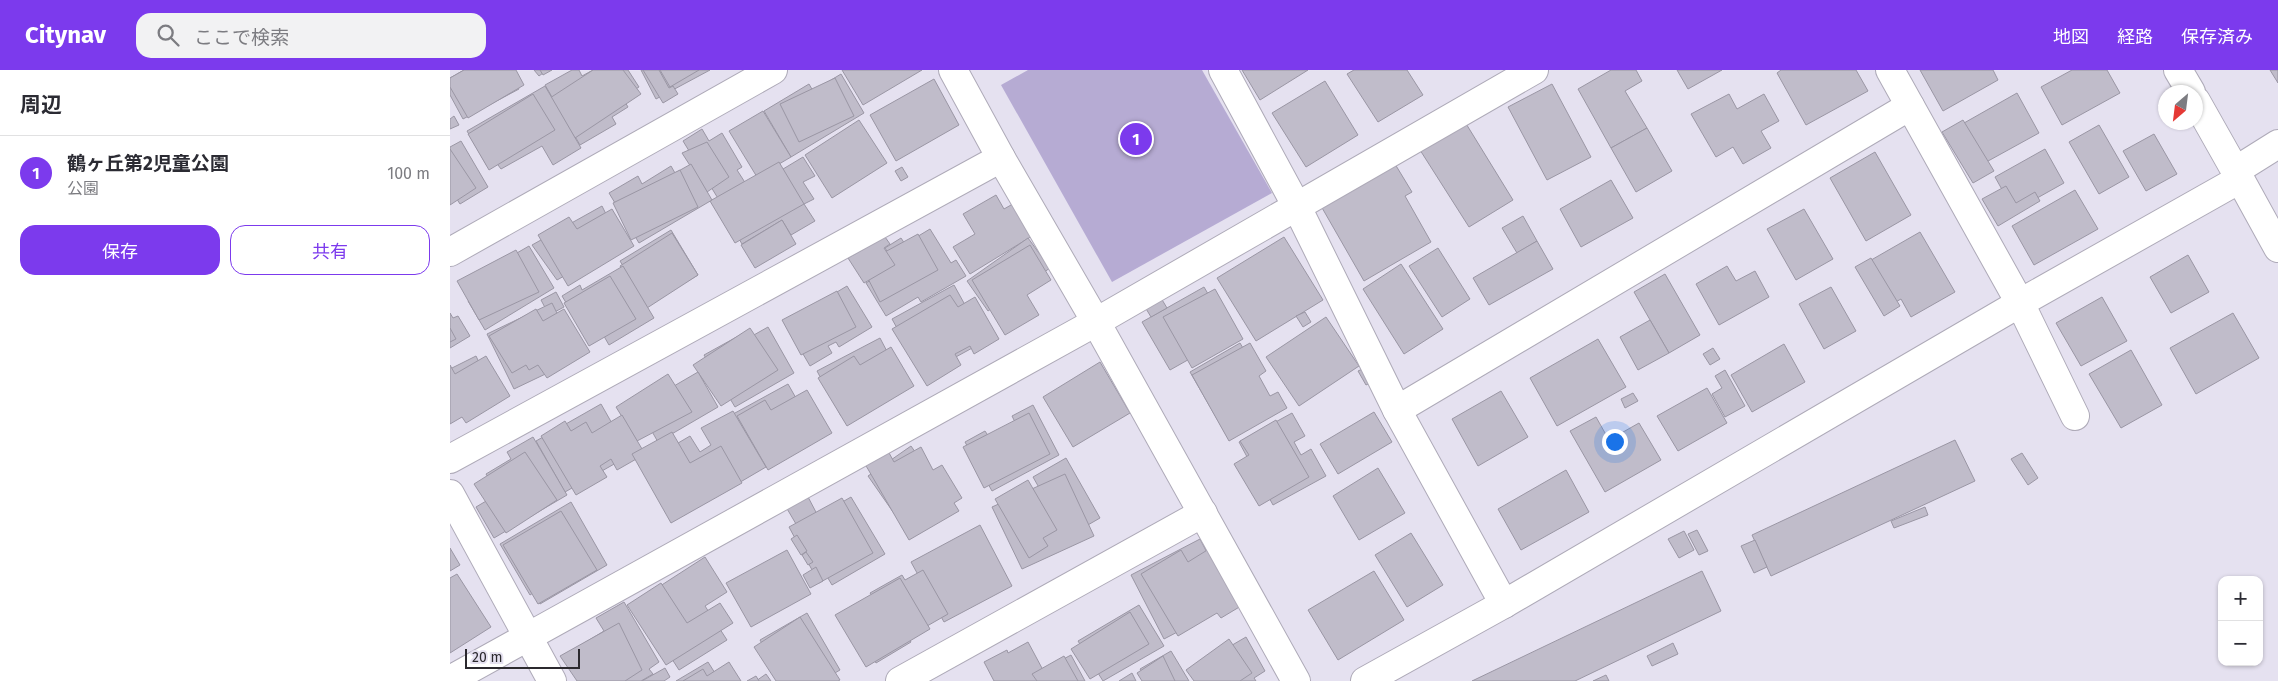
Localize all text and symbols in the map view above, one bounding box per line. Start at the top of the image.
search box [136,13,486,58]
text: Citynav [25,21,106,49]
icon: search [154,21,182,49]
text: ここで検索 [194,26,289,49]
text: 地図 [2053,26,2089,48]
text: 経路 [2117,26,2153,48]
text: 保存済み [2181,26,2253,48]
north arrow [2158,85,2203,130]
text: 周辺 [20,92,62,118]
pin: 1 [1120,120,1152,158]
text: 鶴ヶ丘第2児童公園 [67,152,229,175]
text: 1 [32,164,40,183]
text: 100 m [387,164,430,183]
text: 公園 [67,179,99,198]
button: 保存 [20,225,220,275]
button: 共有 [230,225,430,275]
your location [1602,429,1628,455]
map controls [2218,576,2263,666]
button: + [2218,576,2263,621]
button: − [2218,621,2263,666]
scale bar [465,646,580,669]
text: 20 m [472,649,502,666]

